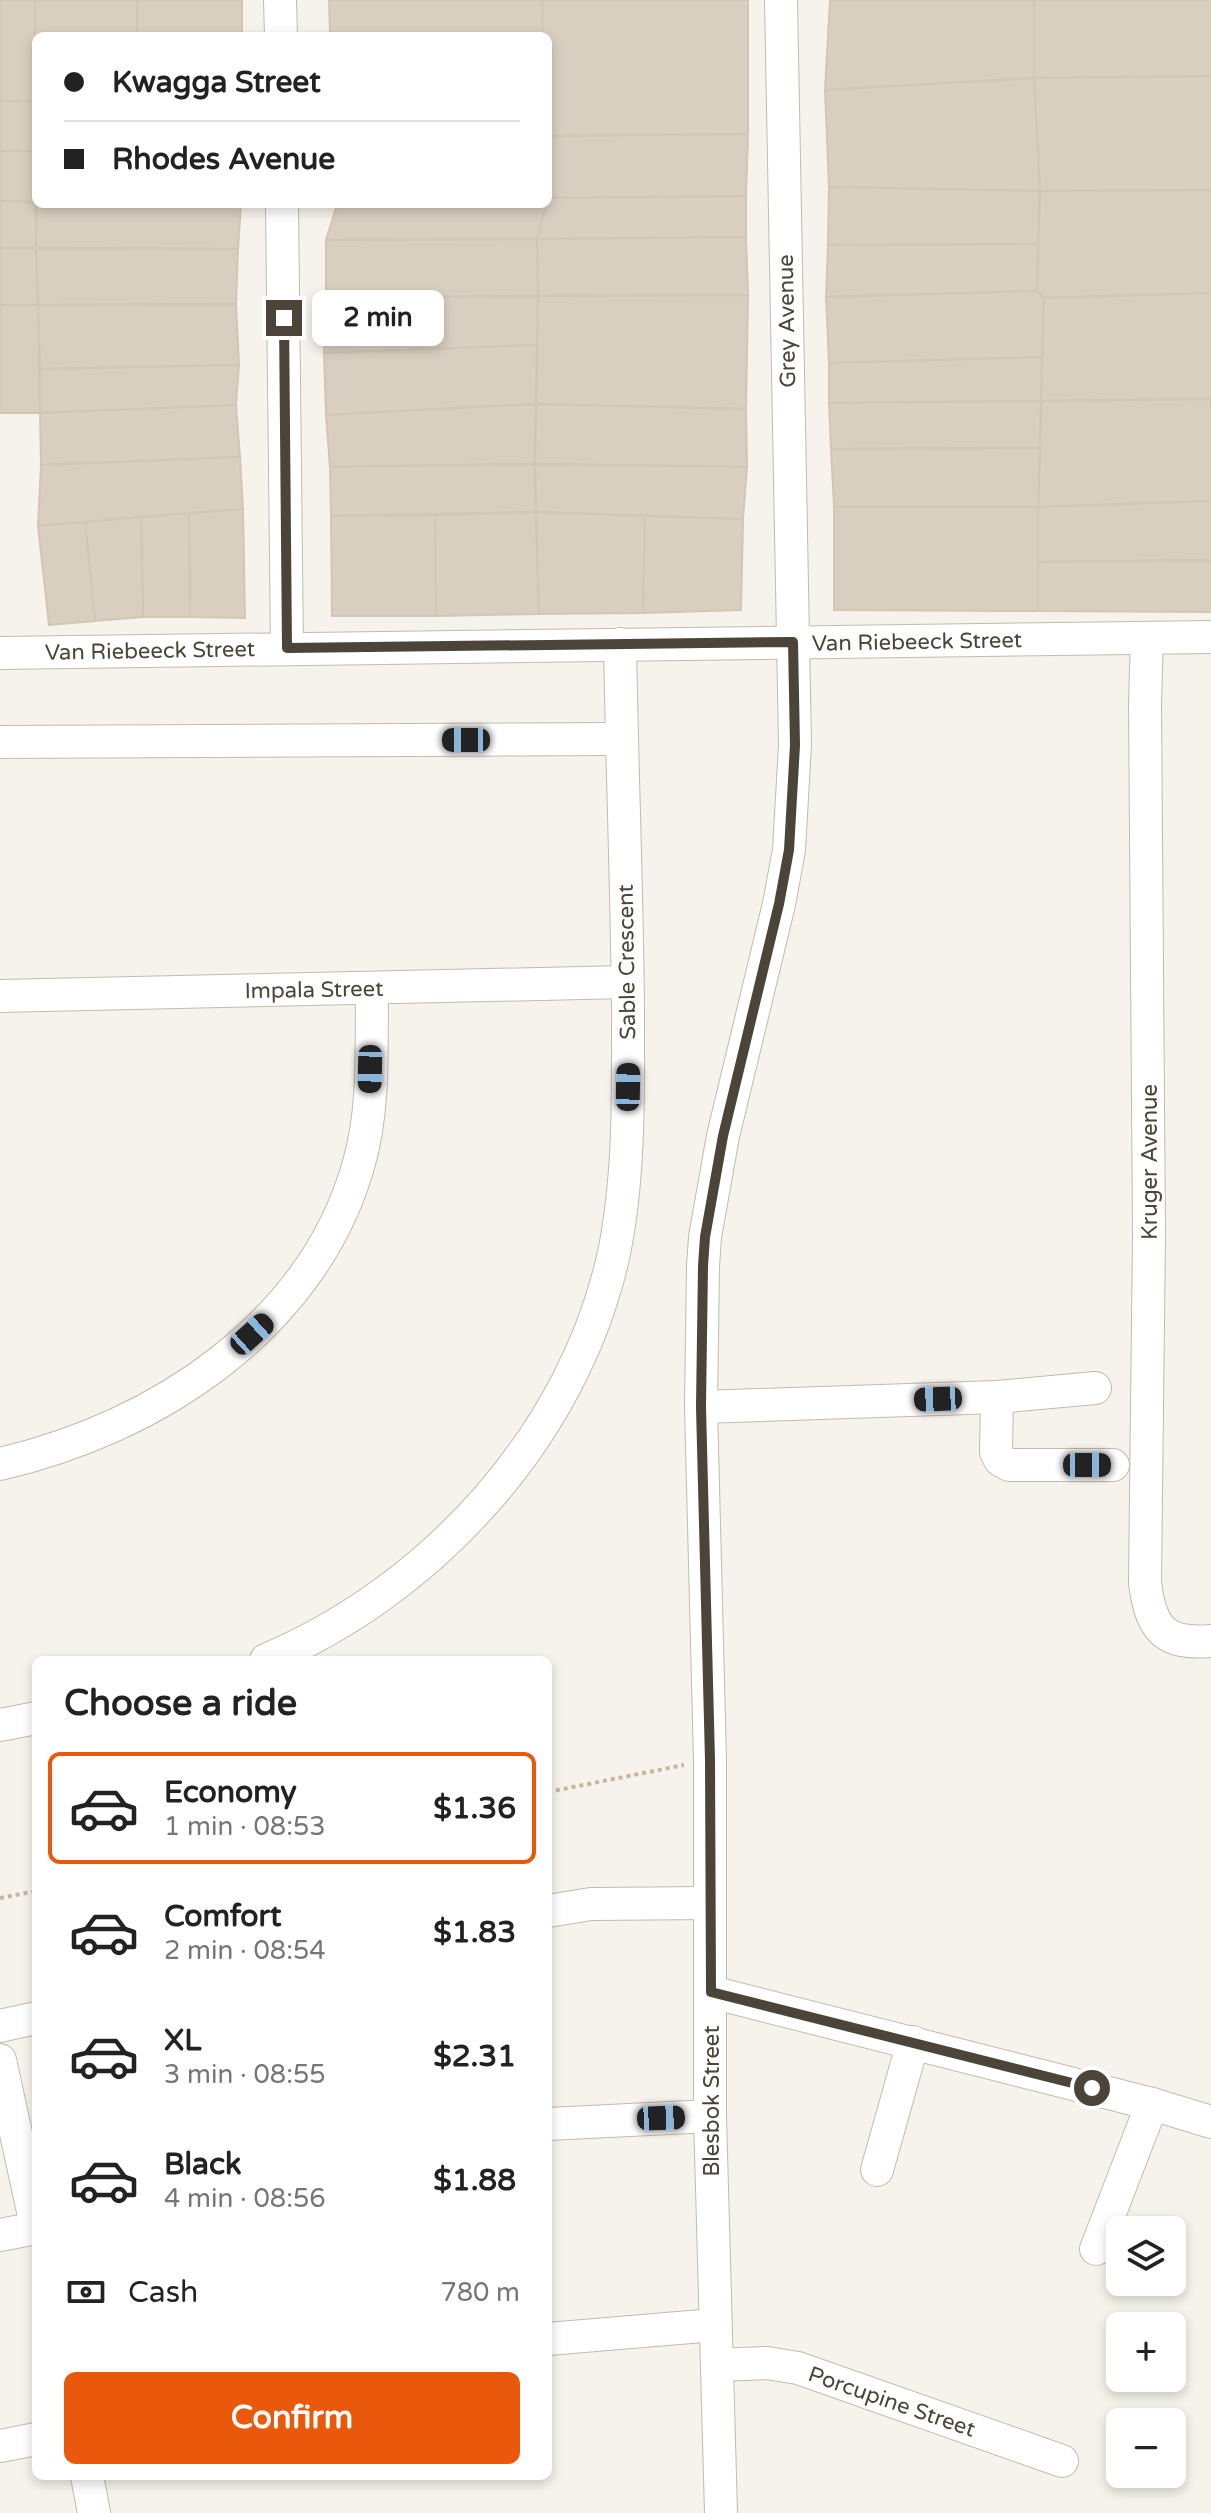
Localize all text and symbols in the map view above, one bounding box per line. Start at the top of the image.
text: Kwagga Street [112,64,321,101]
text: Rhodes Avenue [112,141,335,178]
street label: Grey Avenue [773,254,801,388]
callout: 2 min [312,290,444,346]
route end [266,300,302,336]
text: 2 min [343,302,413,333]
street label: Van Riebeeck Street [812,627,1022,657]
street label: Van Riebeeck Street [45,636,255,666]
car [442,728,490,752]
street label: Sable Crescent [613,884,641,1040]
street label: Impala Street [244,976,384,1004]
car [358,1045,382,1093]
car [616,1063,640,1111]
street label: Kruger Avenue [1137,1084,1163,1240]
car [226,1309,278,1359]
car [914,1386,962,1412]
car [1063,1453,1111,1477]
text: Choose a ride [64,1682,297,1725]
icon: car [68,1772,140,1844]
text: Economy [164,1774,297,1811]
text: $1.36 [433,1790,516,1827]
text: 1 min · 08:53 [164,1811,326,1842]
icon: car [68,1896,140,1968]
text: Comfort [164,1898,282,1935]
text: $1.83 [433,1914,516,1951]
text: 2 min · 08:54 [164,1935,326,1966]
icon: car [68,2020,140,2092]
text: XL [164,2022,201,2059]
street label: Blesbok Street [699,2025,725,2177]
text: $2.31 [433,2038,516,2075]
text: 3 min · 08:55 [164,2059,326,2090]
route start [1074,2070,1110,2106]
car [637,2105,685,2131]
icon: car [68,2144,140,2216]
text: Black [164,2146,241,2183]
text: $1.88 [433,2162,516,2199]
text: 4 min · 08:56 [164,2183,326,2214]
map controls [1106,2216,1186,2488]
button: layers [1106,2216,1186,2296]
icon: cash [64,2270,108,2314]
text: Cash [128,2274,198,2311]
text: 780 m [440,2277,520,2308]
button: + [1106,2312,1186,2392]
street label: Porcupine Street [805,2361,979,2443]
button: Confirm [64,2372,520,2464]
button: − [1106,2408,1186,2488]

